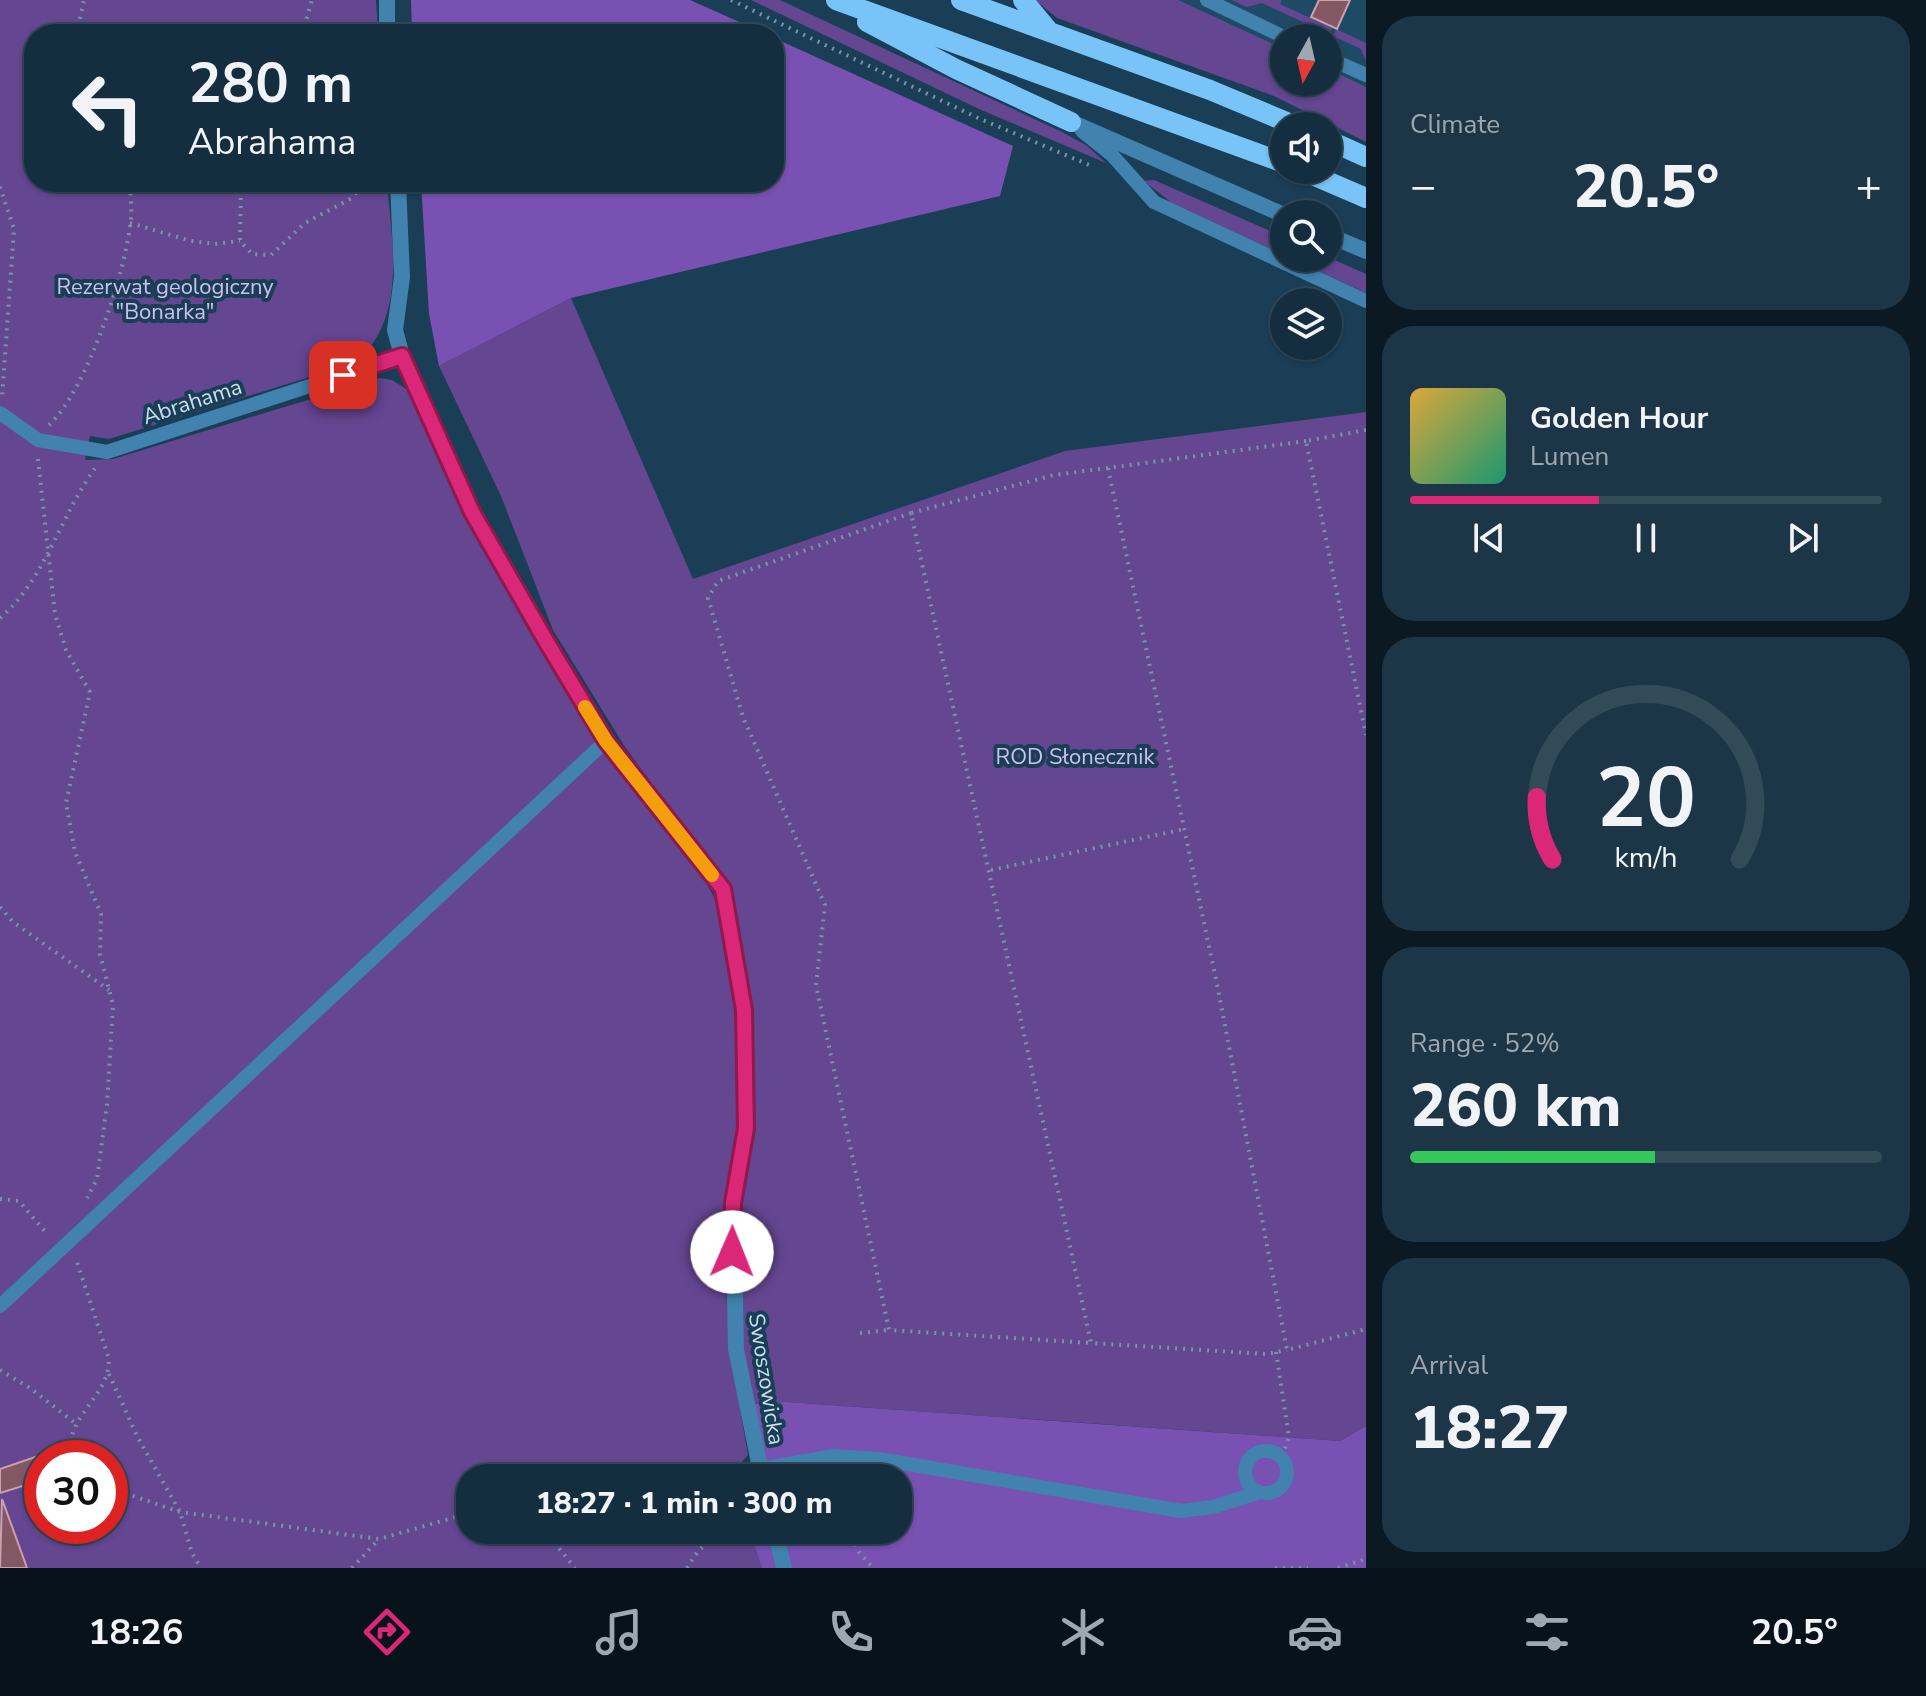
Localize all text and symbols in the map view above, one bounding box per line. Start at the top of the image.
north arrow [1270,24,1342,96]
map controls [1270,24,1342,360]
text: 280 m [188,45,353,122]
icon: left [56,56,160,160]
text: Climate [1410,107,1500,142]
button: sound [1270,112,1342,184]
text: Abrahama [188,118,356,167]
text: 20.5° [1573,146,1719,228]
text: − [1410,157,1436,217]
text: + [1856,157,1882,217]
button: search [1270,200,1342,272]
park label: Rezerwat geologiczny "Bonarka" [56,272,274,327]
button: layers [1270,288,1342,360]
pin [309,341,377,409]
icon: arrive [321,353,365,397]
street label: Abrahama [139,372,246,432]
text: Golden Hour [1530,398,1708,439]
text: Lumen [1530,439,1609,474]
icon: previous [1467,516,1511,560]
icon: pause [1624,516,1668,560]
icon: next [1781,516,1825,560]
park label: ROD Słonecznik [996,742,1155,772]
text: 20 [1596,742,1696,855]
text: km/h [1615,838,1677,877]
text: Range · 52% [1410,1026,1560,1061]
text: 260 km [1410,1065,1622,1147]
position arrow [690,1210,774,1294]
street label: Swoszowicka [741,1311,791,1447]
text: Arrival [1410,1348,1488,1383]
text: 18:27 [1410,1387,1570,1469]
speed limit sign: 30 [24,1440,128,1544]
text: 18:27 · 1 min · 300 m [536,1483,832,1524]
icon: directions [359,1604,415,1660]
icon: music [591,1604,647,1660]
icon: phone [823,1604,879,1660]
icon: climate [1055,1604,1111,1660]
icon: car [1287,1604,1343,1660]
icon: filters [1519,1604,1575,1660]
text: 18:26 [88,1608,183,1657]
text: 20.5° [1751,1608,1838,1657]

